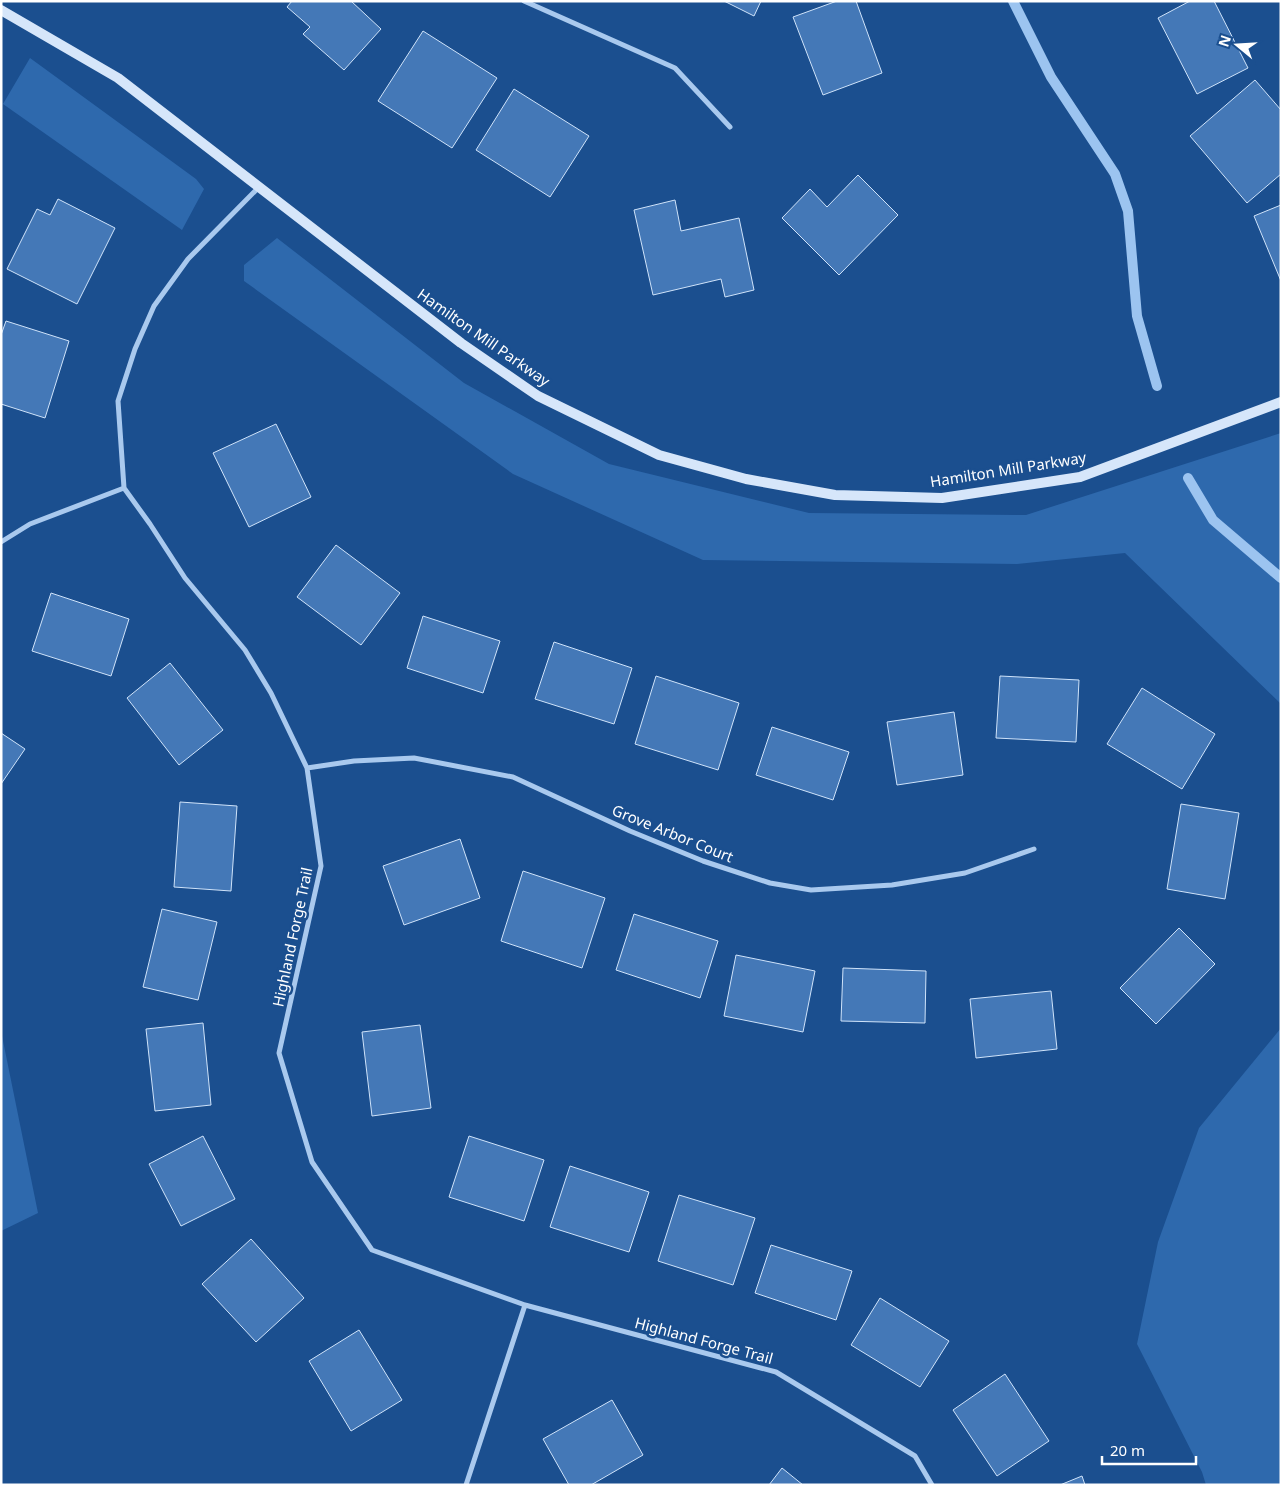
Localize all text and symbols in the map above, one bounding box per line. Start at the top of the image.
north arrow [1212,20,1262,70]
text: N [1213,32,1235,49]
street label: Hamilton Mill Parkway [414,284,555,391]
street label: Hamilton Mill Parkway [929,447,1088,491]
street label: Grove Arbor Court [609,800,737,867]
street label: Highland Forge Trail [267,865,317,1009]
street label: Highland Forge Trail [633,1312,775,1368]
scale bar [1102,1434,1196,1466]
text: 20 m [1110,1440,1145,1460]

